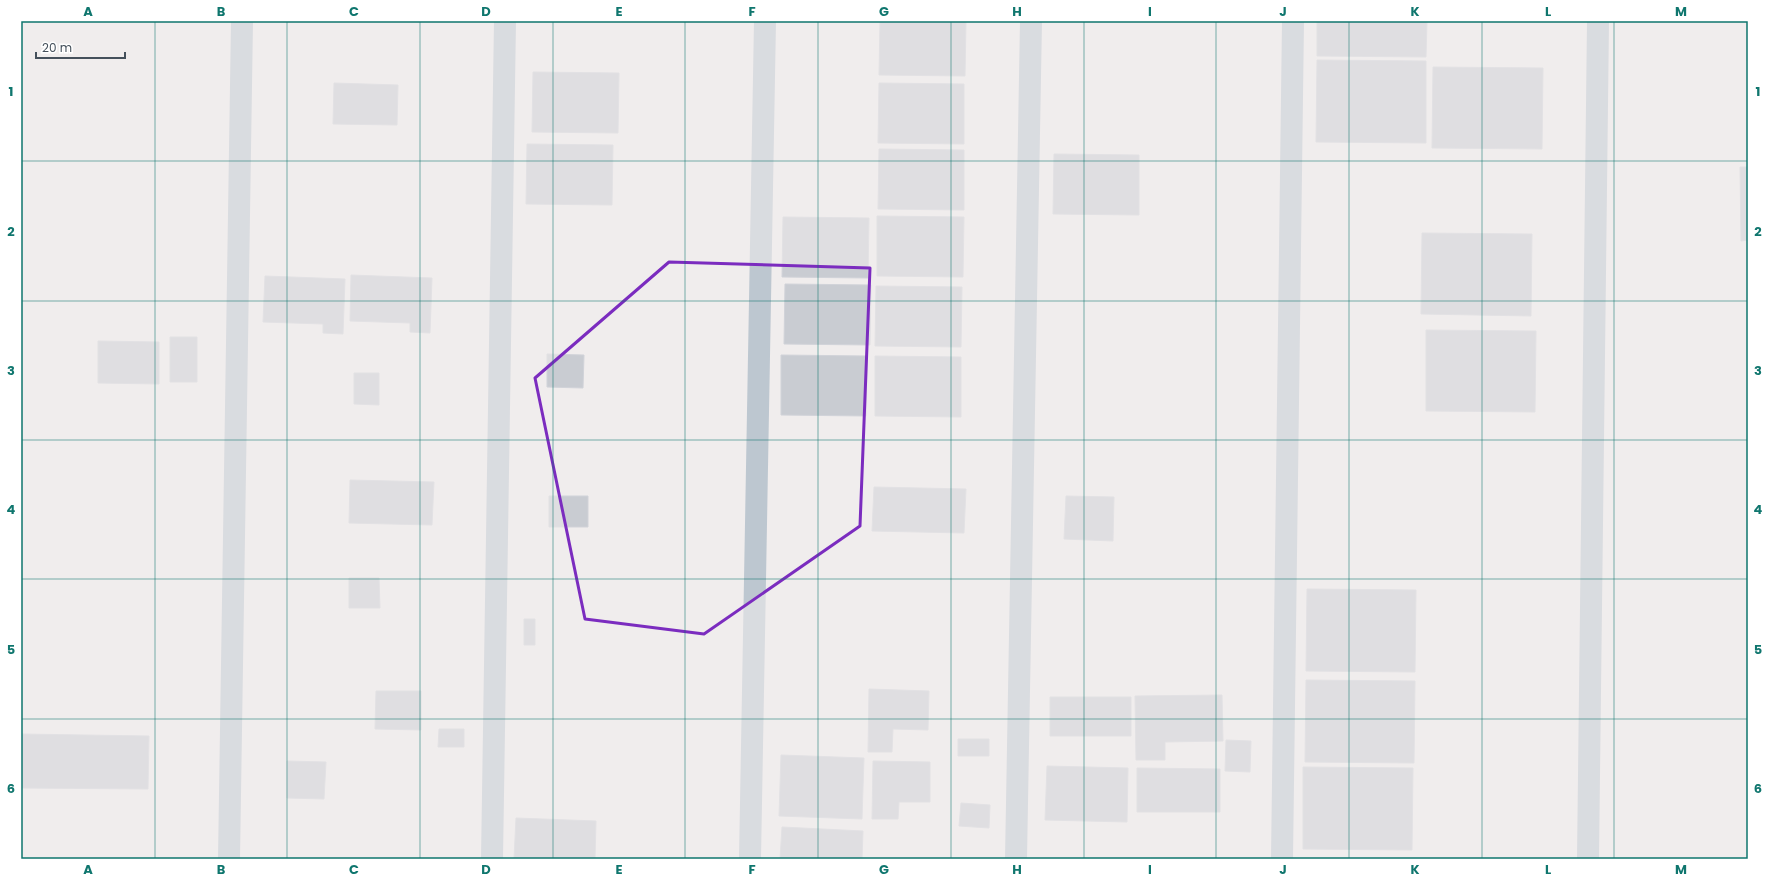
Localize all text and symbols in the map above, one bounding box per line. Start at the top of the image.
text: A [83,2,93,21]
text: B [217,2,226,21]
text: C [349,2,359,21]
text: D [481,2,491,21]
text: E [615,2,623,21]
text: F [748,2,756,21]
text: G [879,2,889,21]
text: H [1012,2,1022,21]
text: I [1148,2,1152,21]
text: J [1279,2,1287,21]
text: K [1410,2,1420,21]
text: L [1545,2,1551,21]
text: M [1675,2,1687,21]
scale bar [36,34,125,60]
text: 20 m [42,39,72,56]
text: 1 [9,82,13,101]
text: 1 [1756,82,1760,101]
text: 2 [7,222,15,241]
text: 2 [1754,222,1762,241]
text: 3 [7,361,15,380]
text: 3 [1754,361,1762,380]
text: 4 [7,500,16,519]
text: 4 [1754,500,1763,519]
text: 5 [7,640,15,659]
text: 5 [1754,640,1762,659]
text: 6 [7,779,15,798]
text: 6 [1754,779,1762,798]
text: A [83,860,93,879]
text: B [217,860,226,879]
text: C [349,860,359,879]
text: D [481,860,491,879]
text: E [615,860,623,879]
text: F [748,860,756,879]
text: G [879,860,889,879]
text: H [1012,860,1022,879]
text: I [1148,860,1152,879]
text: J [1279,860,1287,879]
text: K [1410,860,1420,879]
text: L [1545,860,1551,879]
text: M [1675,860,1687,879]

